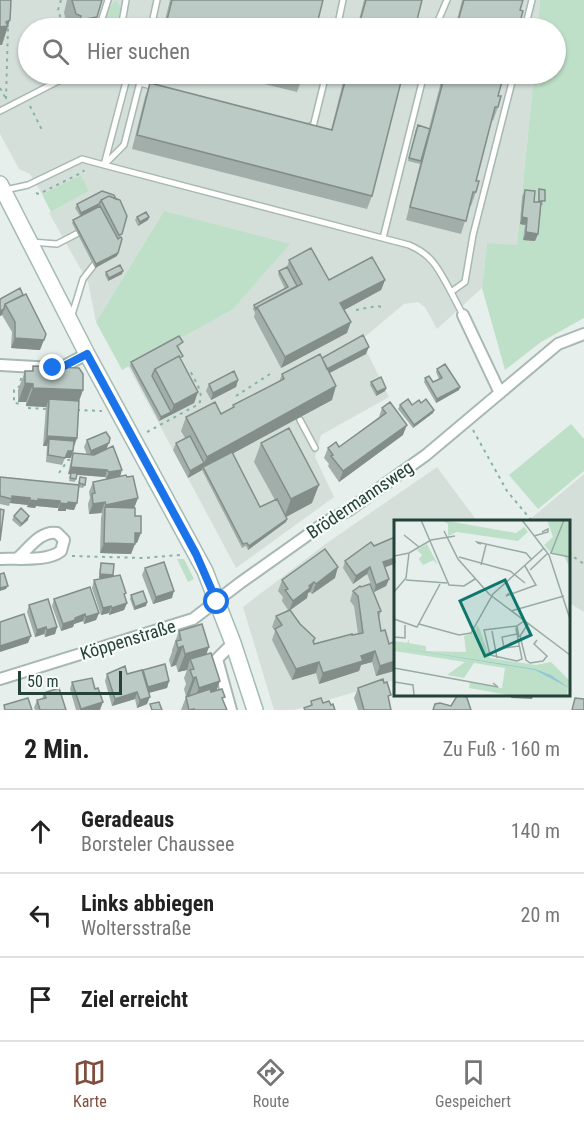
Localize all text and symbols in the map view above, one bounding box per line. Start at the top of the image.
search box [18,18,566,84]
icon: search [39,35,72,68]
text: Hier suchen [87,39,190,64]
route end [39,354,65,380]
street label: Brödermannsweg [303,456,417,543]
inset map [394,520,569,695]
route start [203,588,229,614]
street label: Köppenstraße [78,615,178,664]
scale bar [18,668,122,696]
text: 50 m [27,672,59,691]
text: 2 Min. [24,734,90,764]
text: Zu Fuß · 160 m [443,737,560,761]
text: Geradeaus [81,807,174,832]
icon: ahead [24,815,57,848]
text: 140 m [511,819,560,843]
text: Borsteler Chaussee [81,832,234,856]
text: Links abbiegen [81,891,214,916]
icon: left [24,899,57,932]
text: 20 m [521,903,560,927]
text: Woltersstraße [81,916,191,940]
icon: arrive [24,983,57,1016]
text: Ziel erreicht [81,987,188,1012]
tab: Karte [73,1056,107,1111]
tab: Route [253,1056,289,1111]
tab: Gespeichert [435,1056,511,1111]

